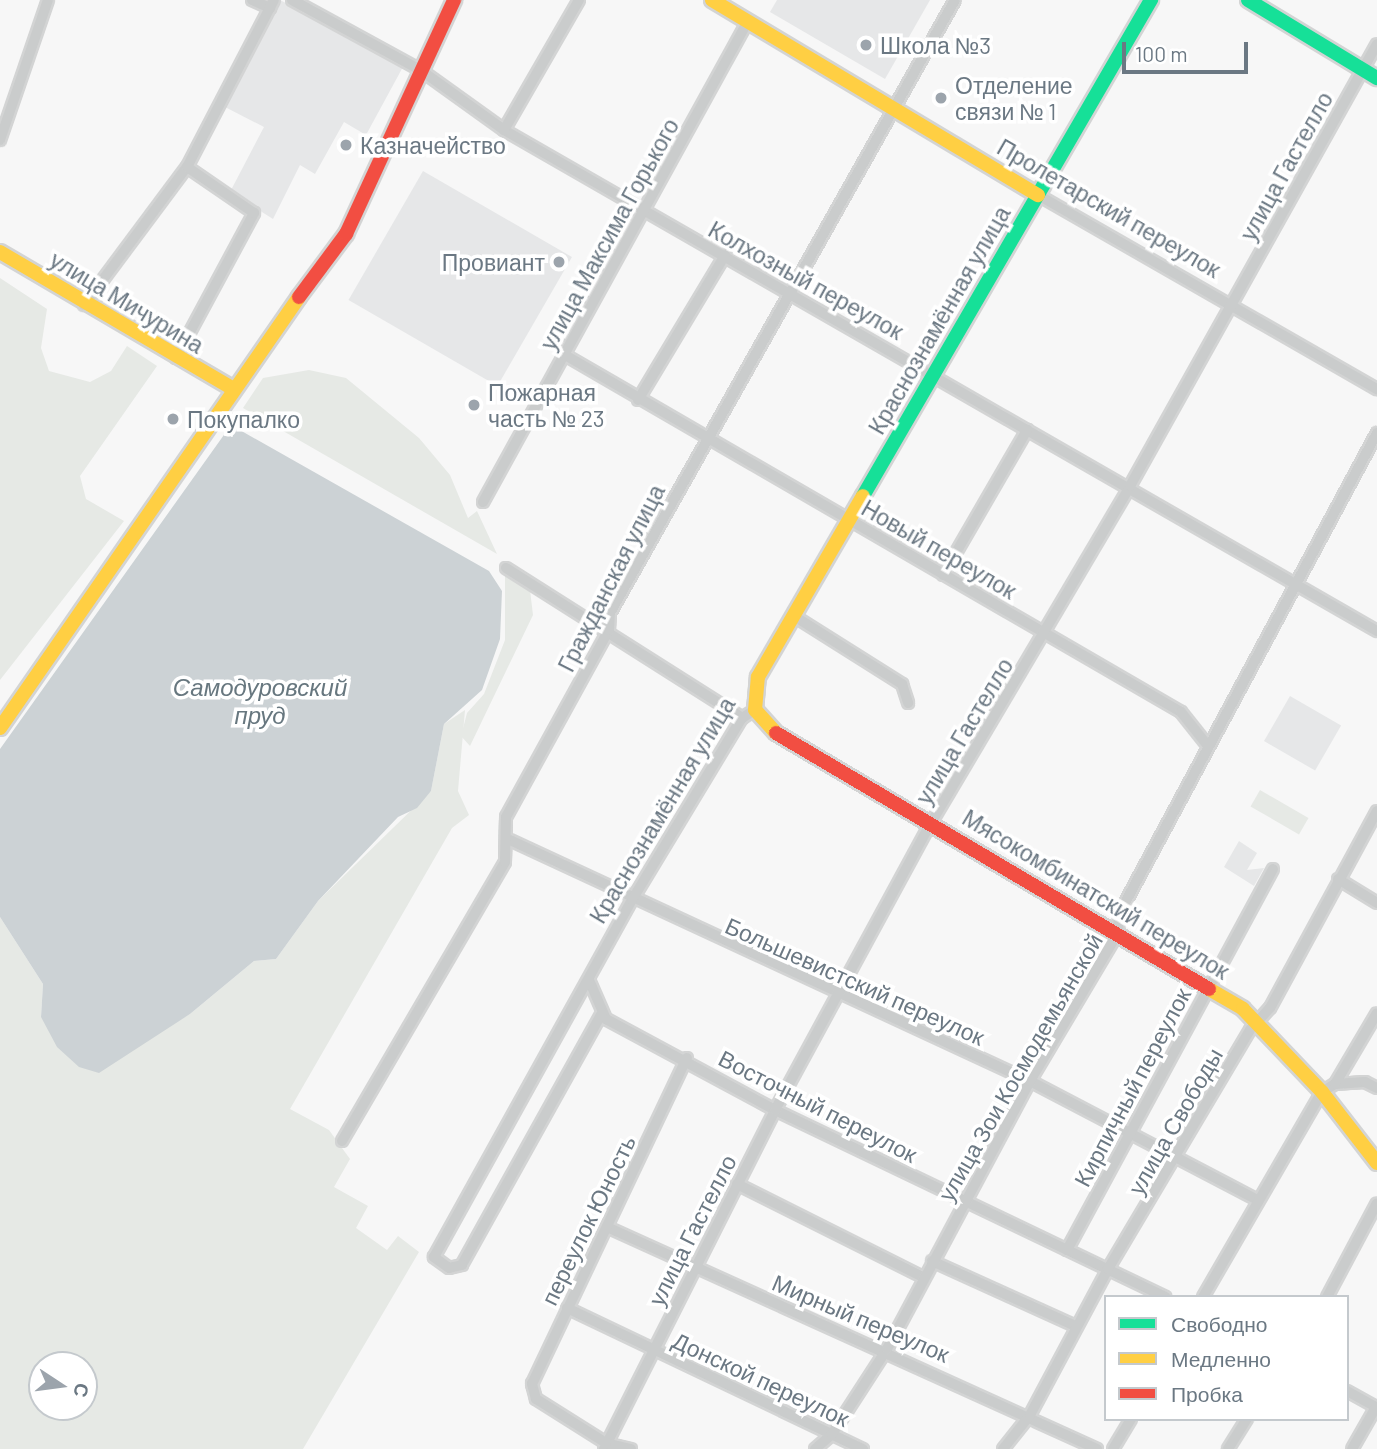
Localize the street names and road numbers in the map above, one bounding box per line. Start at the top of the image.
street label: улица Гастелло [1234,87,1338,245]
street label: улица Максима Горького [534,114,684,354]
street label: Пролетарский переулок [993,133,1225,283]
street label: Краснознамённая улица [862,201,1016,439]
street label: Колхозный переулок [704,215,908,345]
street label: улица Мичурина [45,245,209,359]
street label: Гражданская улица [552,480,670,676]
street label: Новый переулок [857,494,1021,604]
street label: улица Гастелло [910,653,1018,809]
street label: Краснознамённая улица [584,692,740,928]
street label: Мясокомбинатский переулок [958,803,1234,985]
street label: Большевистский переулок [721,911,989,1051]
street label: улица Зои Космодемьянской [932,928,1108,1206]
street label: Кирпичный переулок [1068,983,1196,1191]
street label: улица Свободы [1122,1043,1228,1199]
street label: Восточный переулок [714,1044,922,1168]
street label: переулок Юность [535,1131,641,1309]
street label: улица Гастелло [642,1150,742,1310]
street label: Мирный переулок [768,1268,954,1368]
street label: Донской переулок [668,1326,854,1432]

